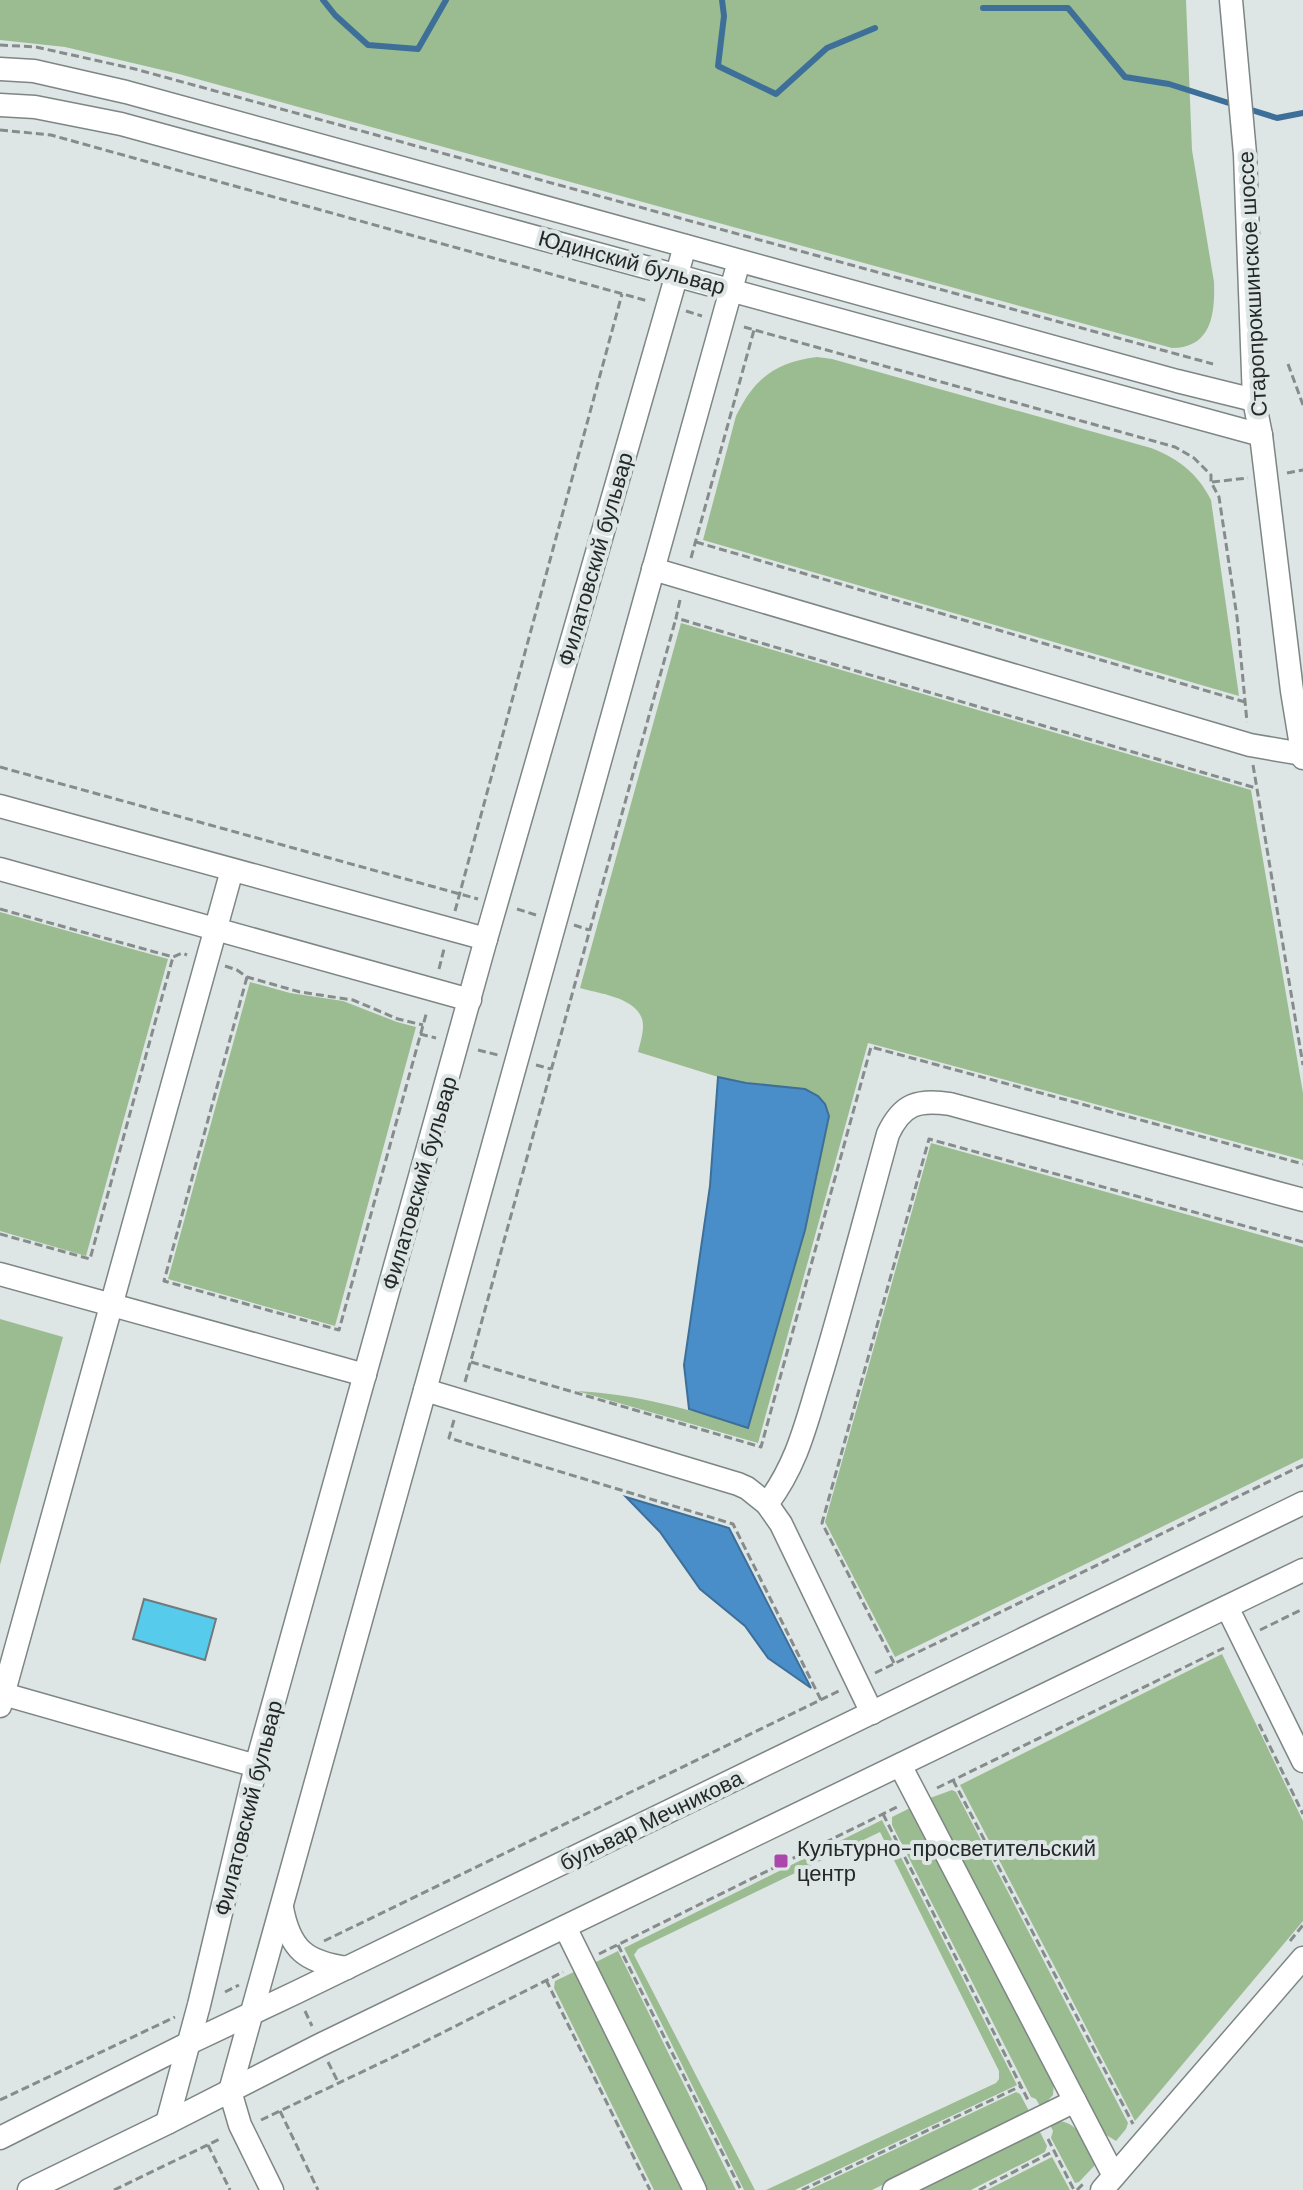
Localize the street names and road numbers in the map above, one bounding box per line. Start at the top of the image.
street label: Старопрокшинское шоссе [1231,150,1274,417]
street label: Юдинский бульвар [535,224,729,301]
street label: Филатовский бульвар [551,449,640,669]
street label: Филатовский бульвар [375,1073,464,1293]
street label: Филатовский бульвар [208,1697,289,1919]
street label: бульвар Мечникова [555,1763,748,1877]

